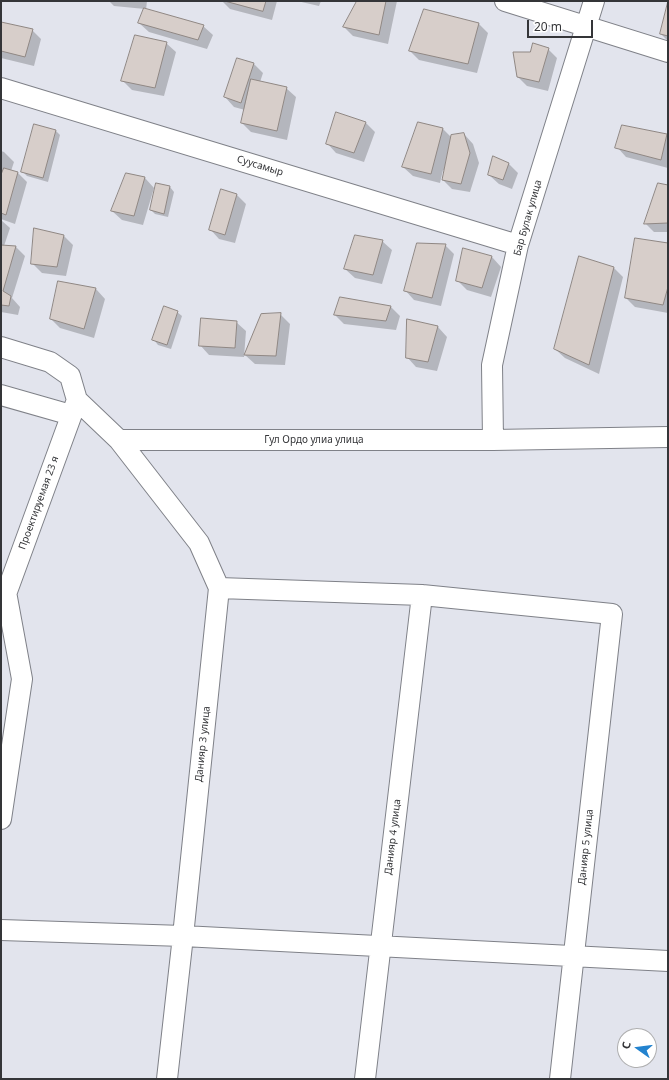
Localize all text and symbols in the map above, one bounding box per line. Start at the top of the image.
scale bar [529,12,595,38]
text: 20 m [534,18,562,35]
street label: Суусамыр [235,153,285,179]
street label: Бар Булак улица [511,179,545,257]
street label: Гул Ордо улиа улица [264,434,364,446]
street label: Проектируемая 23 я [17,455,61,551]
street label: Данияр 3 улица [193,705,213,783]
street label: Данияр 4 улица [382,798,404,876]
street label: Данияр 5 улица [576,808,596,886]
north arrow [617,1028,657,1068]
text: С [618,1040,634,1050]

